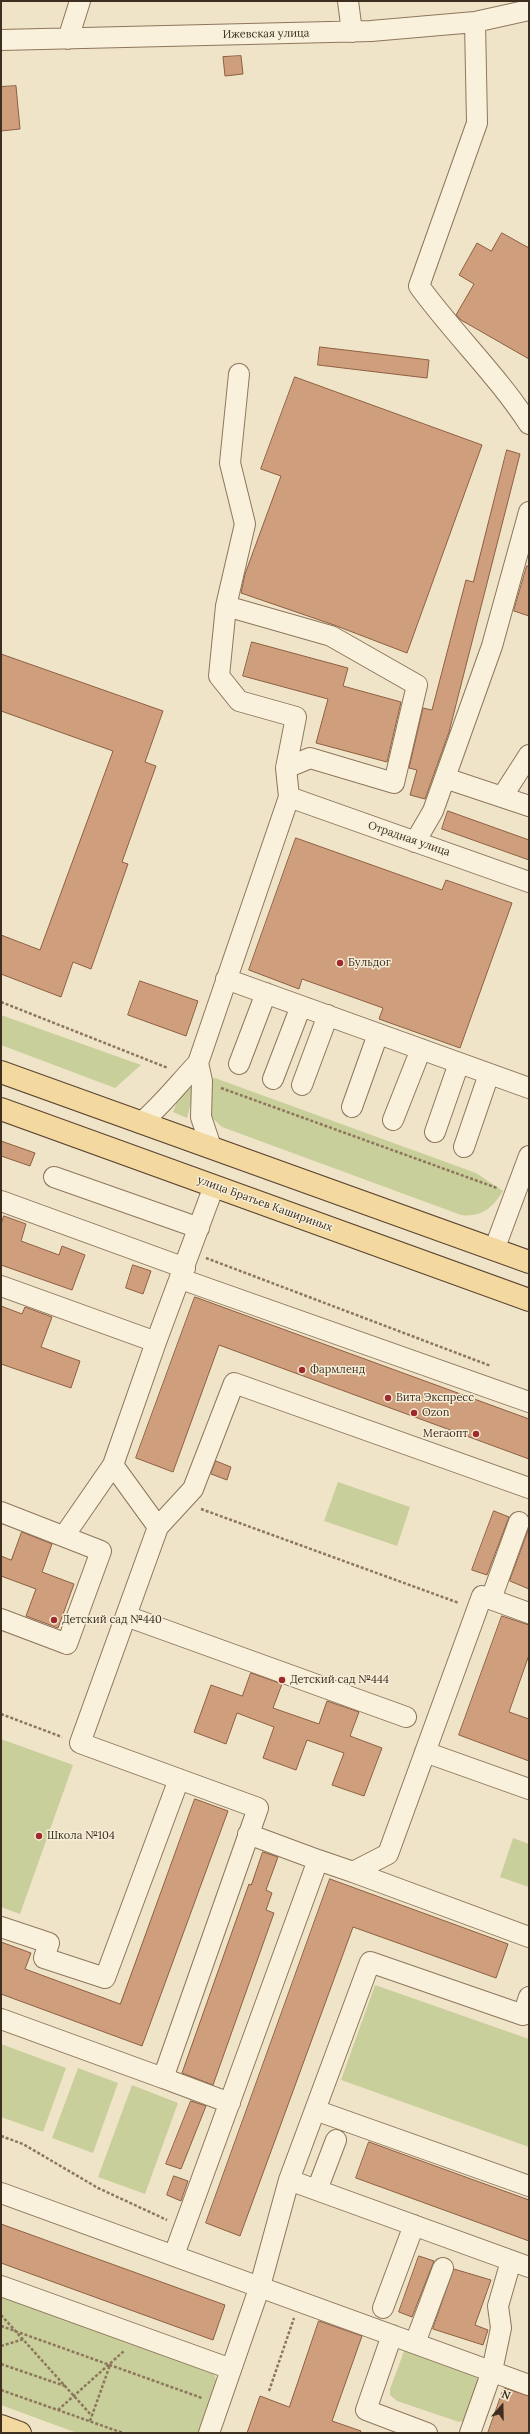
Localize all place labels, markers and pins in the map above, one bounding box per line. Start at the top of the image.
place label: Бульдог [348,956,390,970]
marker: Бульдог [335,958,345,968]
place label: Фармленд [310,1363,365,1377]
marker: Фармленд [297,1365,307,1375]
place label: Вита Экспресс [396,1391,474,1405]
marker: Вита Экспресс [383,1393,393,1403]
place label: Ozon [422,1406,449,1420]
marker: Ozon [409,1408,419,1418]
place label: Мегаопт [423,1427,468,1441]
marker: Мегаопт [471,1429,481,1439]
place label: Детский сад №440 [62,1613,162,1627]
marker: Детский сад №440 [49,1615,59,1625]
place label: Детский сад №444 [290,1673,389,1687]
marker: Детский сад №444 [277,1675,287,1685]
place label: Школа №104 [47,1829,115,1843]
marker: Школа №104 [34,1831,44,1841]

